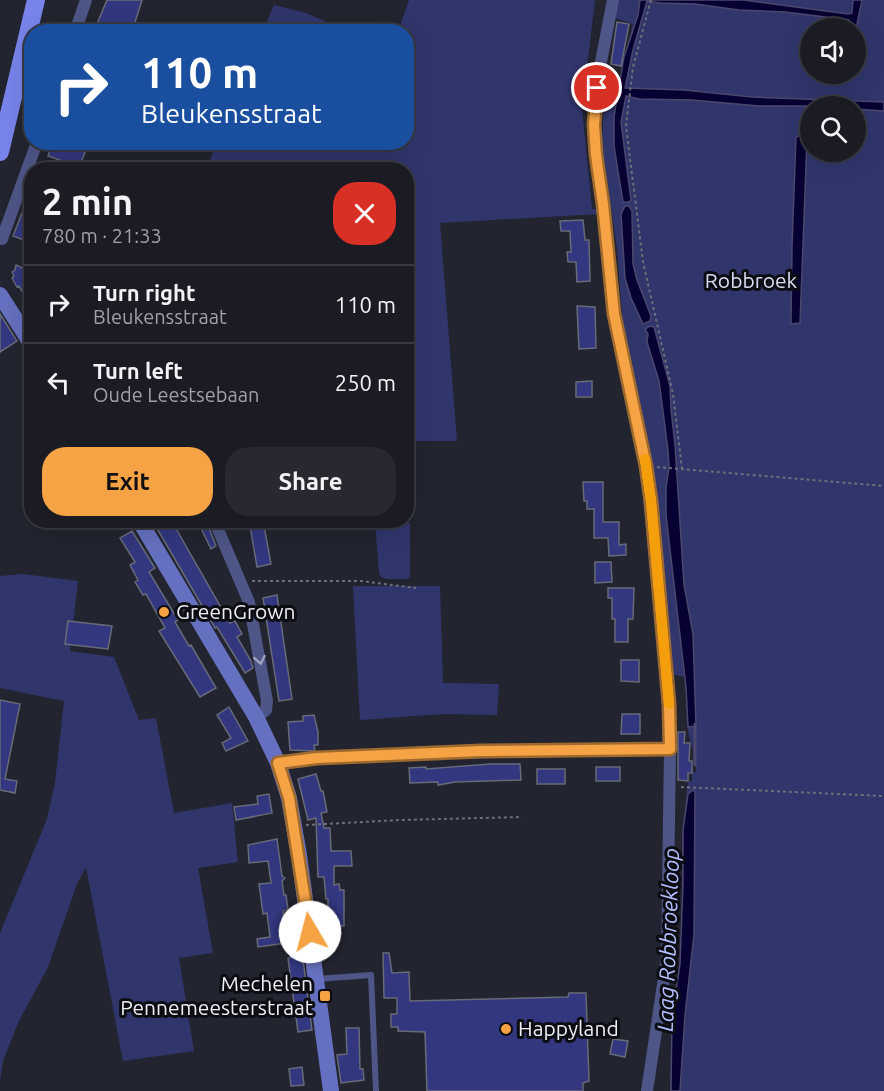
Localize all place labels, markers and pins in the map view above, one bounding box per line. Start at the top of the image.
pin [571,62,622,113]
place label: GreenGrown [176,599,295,623]
marker: GreenGrown [157,605,171,619]
place label: Mechelen Pennemeesterstraat [120,971,313,1019]
marker: Mechelen Pennemeesterstraat [318,989,332,1003]
place label: Happyland [518,1016,619,1040]
marker: Happyland [499,1022,513,1036]

